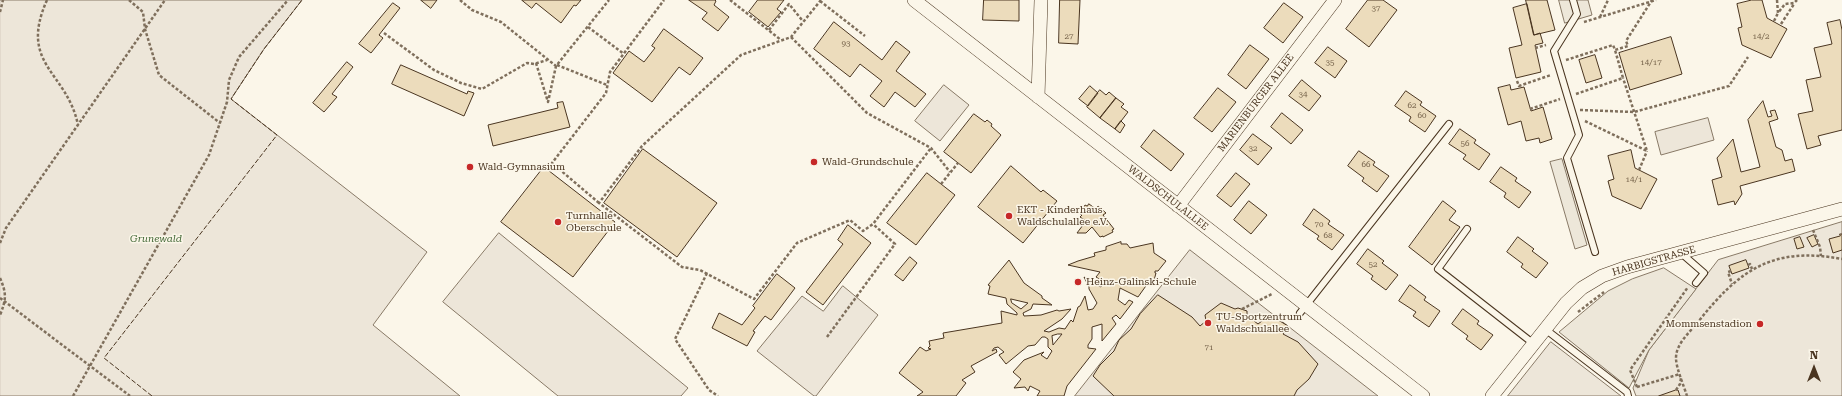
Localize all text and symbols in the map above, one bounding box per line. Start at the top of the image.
house number: 37 [1372,4,1380,14]
house number: 27 [1065,32,1073,42]
house number: 14/2 [1753,32,1769,42]
house number: 93 [842,39,850,49]
street label: MARIENBURGER ALLEE [1215,52,1297,154]
house number: 35 [1326,58,1334,68]
house number: 14/17 [1640,58,1662,68]
house number: 34 [1299,90,1307,100]
house number: 62 [1408,101,1416,111]
house number: 60 [1418,111,1426,121]
house number: 56 [1461,139,1469,149]
house number: 32 [1249,144,1257,154]
place label: Wald-Grundschule [822,156,914,168]
marker: Wald-Grundschule [809,157,819,167]
house number: 66 [1362,160,1370,170]
place label: Wald-Gymnasium [478,161,565,173]
marker: Wald-Gymnasium [465,162,475,172]
street label: WALDSCHULALLEE [1125,163,1211,233]
house number: 14/1 [1626,175,1642,185]
place label: EKT - Kinderhaus Waldschulallee e.V. [1017,204,1108,228]
place label: Turnhalle Oberschule [566,210,621,234]
marker: EKT - Kinderhaus Waldschulallee e.V. [1004,211,1014,221]
marker: Turnhalle Oberschule [553,217,563,227]
house number: 70 [1315,220,1323,230]
house number: 68 [1324,231,1332,241]
park label: Grunewald [130,233,182,245]
street label: HARBIGSTRASSE [1611,243,1697,279]
house number: 52 [1369,260,1377,270]
place label: Heinz-Galinski-Schule [1086,276,1196,288]
marker: Heinz-Galinski-Schule [1073,277,1083,287]
place label: TU-Sportzentrum Waldschulallee [1216,311,1302,334]
marker: TU-Sportzentrum Waldschulallee [1203,318,1213,328]
place label: Mommsenstadion [1666,318,1752,330]
marker: Mommsenstadion [1755,319,1765,329]
house number: 71 [1205,343,1213,353]
north arrow [1794,348,1834,388]
text: N [1810,349,1818,362]

